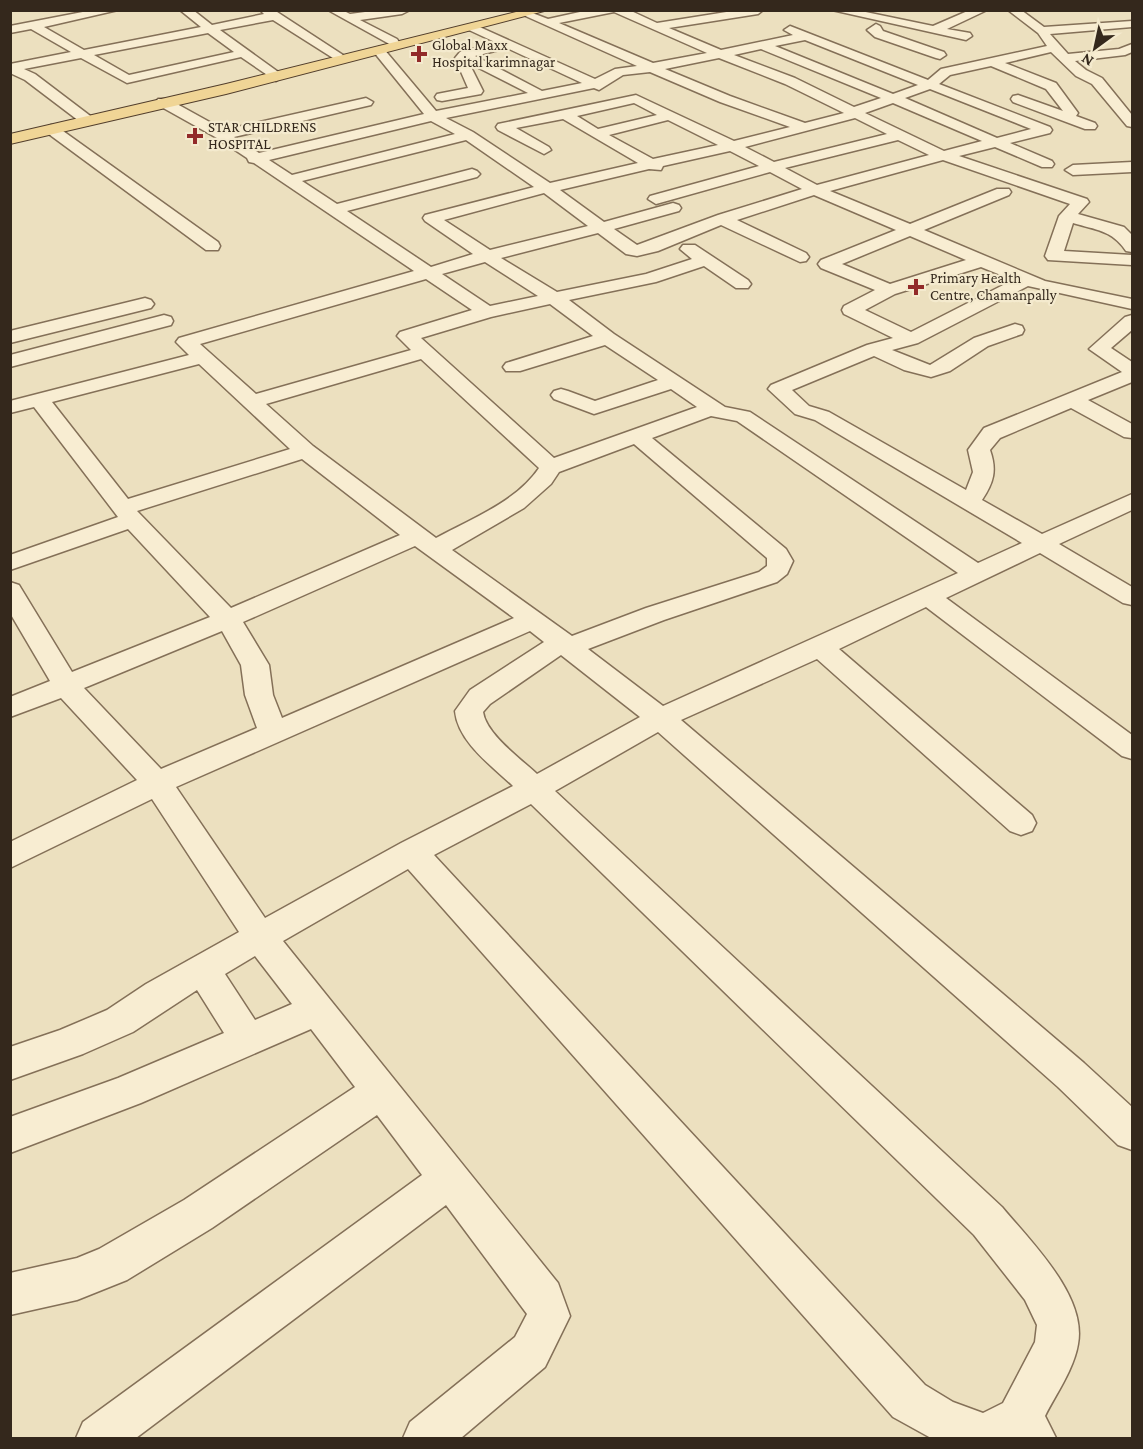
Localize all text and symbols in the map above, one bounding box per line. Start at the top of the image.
north arrow [1065,18,1125,78]
place label: Global Maxx Hospital karimnagar [432,37,556,71]
marker: Global Maxx Hospital karimnagar [410,45,428,63]
text: N [1078,50,1096,70]
place label: STAR CHILDRENS HOSPITAL [208,119,316,152]
marker: STAR CHILDRENS HOSPITAL [186,127,204,145]
place label: Primary Health Centre, Chamanpally [930,270,1057,304]
marker: Primary Health Centre, Chamanpally [907,278,925,296]

